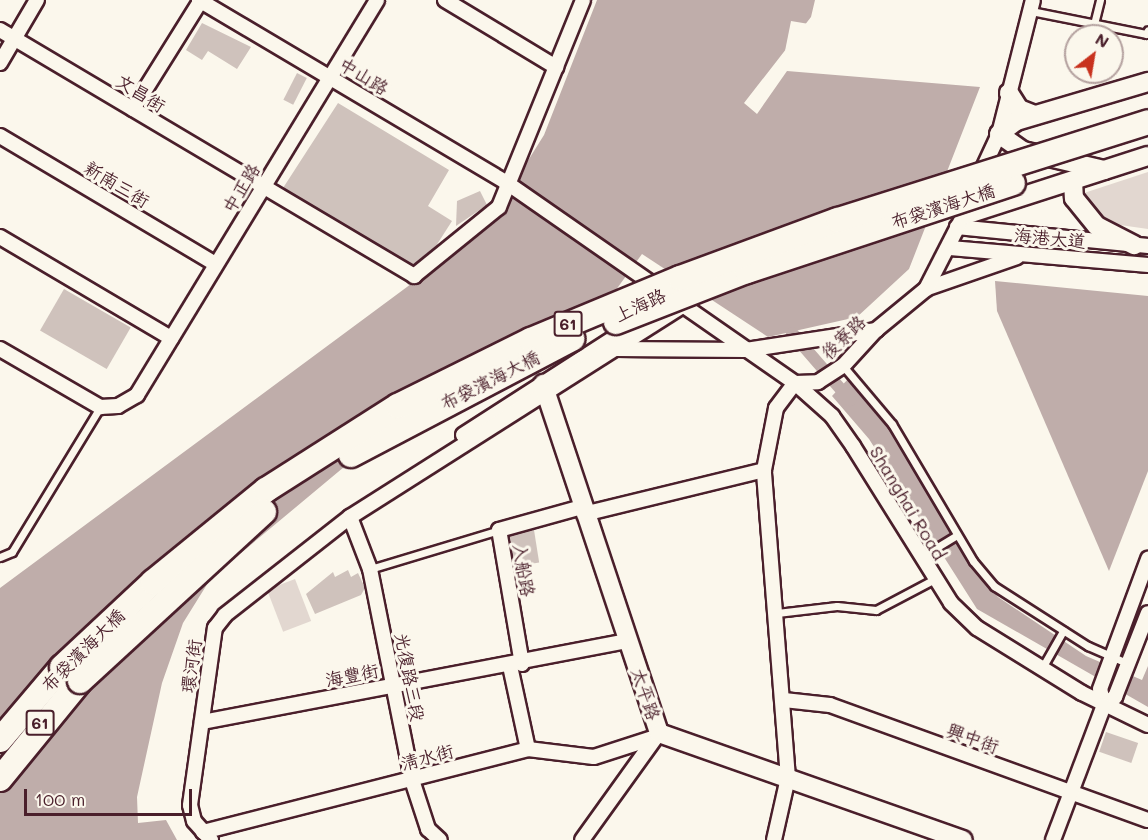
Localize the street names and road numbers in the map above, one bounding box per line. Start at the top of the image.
street label: 中山路 [335,53,393,99]
street label: 文昌街 [112,70,170,116]
street label: 新南三街 [81,156,153,212]
street label: 中正路 [218,159,264,217]
street label: 布袋濱海大橋 [888,179,998,233]
street label: 海港大道 [1013,224,1087,252]
street label: 上海路 [611,284,669,326]
street label: 後寮路 [816,310,870,364]
road number: 61 [553,311,583,337]
street label: 布袋濱海大橋 [437,346,543,414]
street label: Shanghai Road [865,442,951,564]
street label: 入船路 [509,542,539,598]
street label: 布袋濱海大橋 [37,604,129,696]
street label: 光復路三段 [391,631,429,723]
street label: 環河街 [177,638,205,694]
street label: 海豐街 [323,659,381,691]
street label: 太平路 [627,665,665,723]
road number: 61 [25,710,55,736]
street label: 興中街 [944,719,1002,757]
street label: 清水街 [398,740,456,774]

